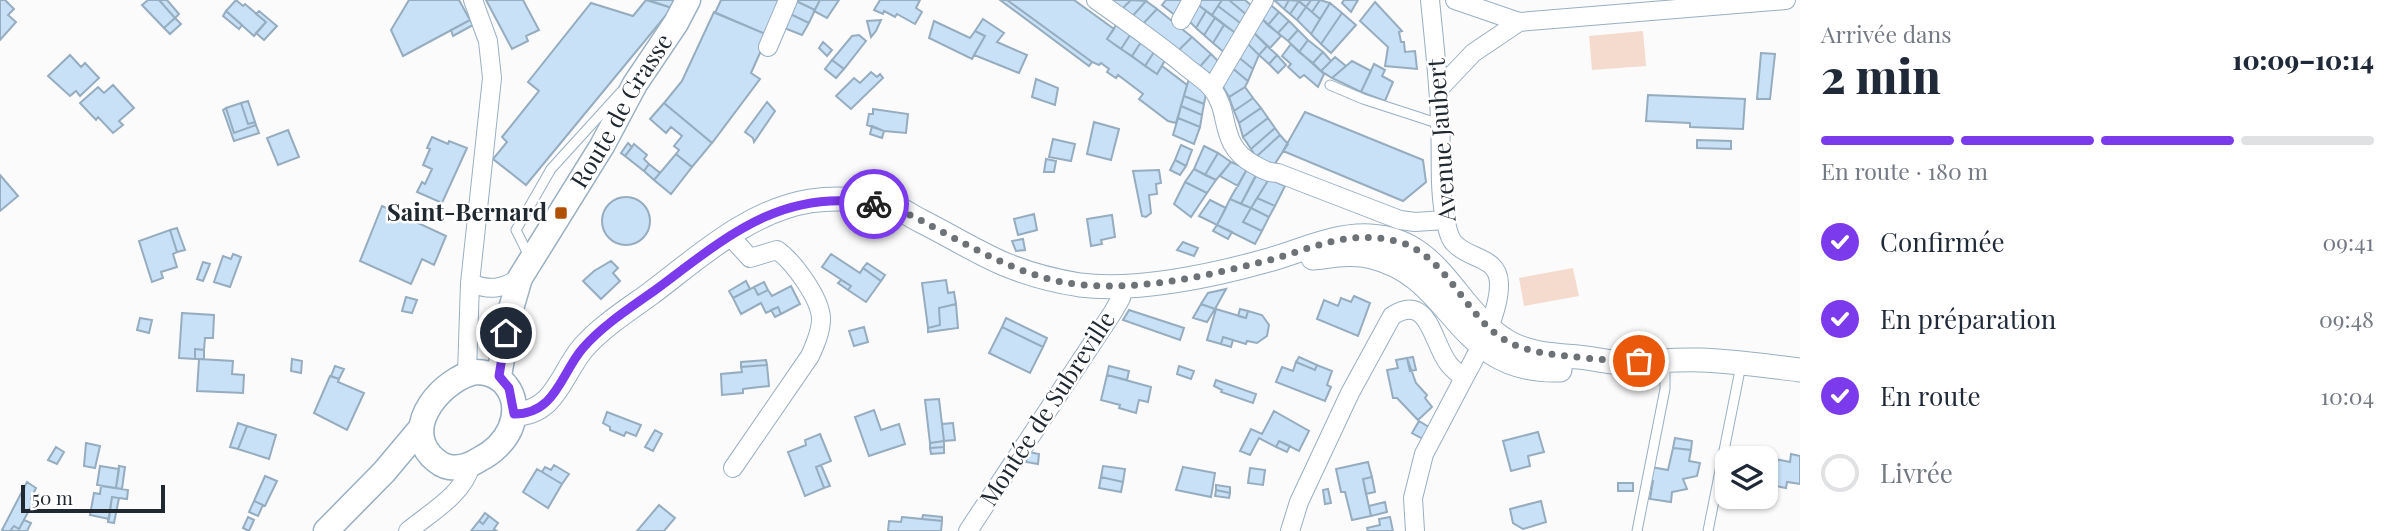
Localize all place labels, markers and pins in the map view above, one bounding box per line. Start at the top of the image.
place label: Saint-Bernard [387,195,547,227]
marker: Saint-Bernard [553,205,569,221]
pin [476,303,536,363]
pin [1609,331,1669,391]

